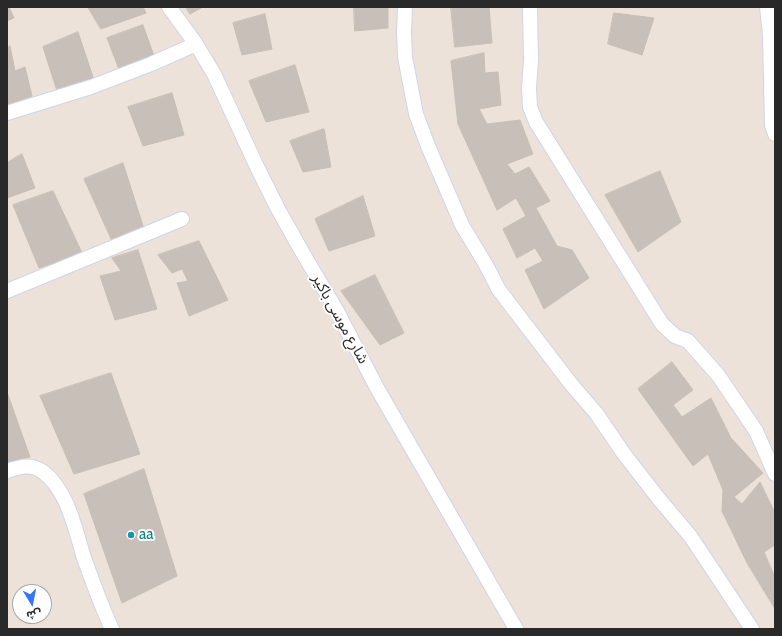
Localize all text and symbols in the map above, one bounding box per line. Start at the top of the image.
street label: شارع موسى باكير [308,271,372,367]
place label: aa [139,526,153,544]
marker: aa [126,530,136,540]
north arrow [12,584,52,624]
text: ش [25,607,43,623]

